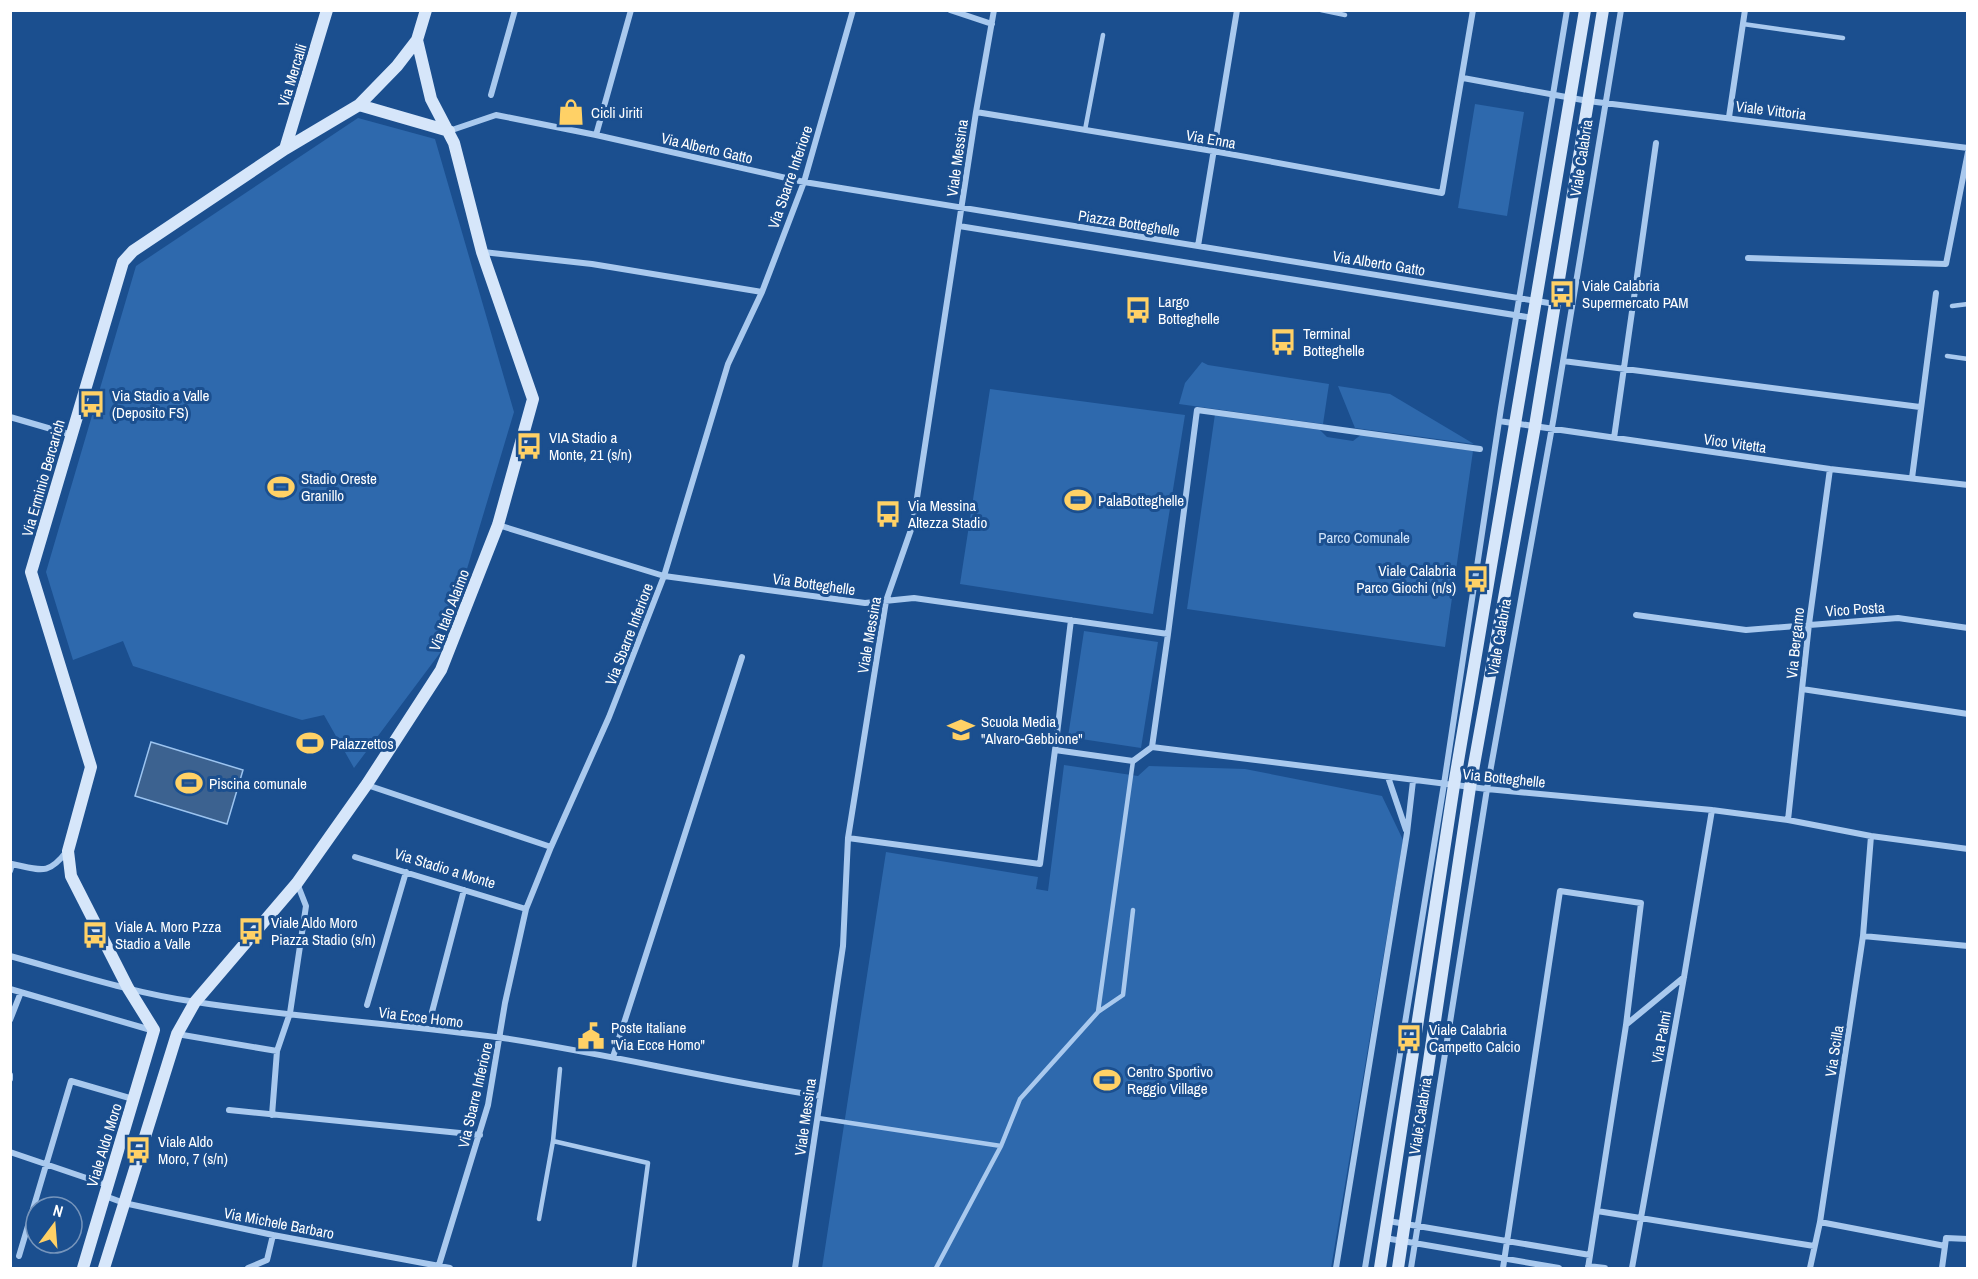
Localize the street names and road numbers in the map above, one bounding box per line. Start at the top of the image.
street label: Via Mercalli [272,41,312,109]
street label: Viale Vittoria [1735,95,1808,125]
street label: Viale Messina [941,118,973,198]
street label: Viale Calabria [1565,118,1597,198]
street label: Via Sbarre Inferiore [763,122,818,231]
street label: Via Enna [1184,124,1238,154]
street label: Via Alberto Gatto [659,127,755,169]
street label: Piazza Botteghelle [1077,205,1181,241]
street label: Via Alberto Gatto [1331,245,1427,281]
street label: Via Erminio Bercarich [16,417,70,539]
street label: Vico Vitetta [1702,428,1768,458]
street label: Via Italo Alaimo [424,566,474,654]
street label: Via Botteghelle [771,568,857,600]
street label: Via Sbarre Inferiore [600,580,658,688]
street label: Viale Messina [852,595,886,675]
street label: Vico Posta [1825,596,1885,622]
street label: Viale Calabria [1482,597,1516,677]
street label: Via Bergamo [1781,606,1809,680]
street label: Via Botteghelle [1462,763,1547,793]
street label: Via Stadio a Monte [392,843,498,893]
street label: Via Ecce Homo [377,1001,465,1033]
street label: Via Palmi [1646,1009,1676,1065]
street label: Via Scilla [1820,1024,1848,1078]
street label: Via Sbarre Inferiore [453,1040,497,1150]
street label: Viale Calabria [1404,1076,1436,1156]
street label: Viale Messina [789,1077,821,1157]
street label: Viale Aldo Moro [81,1100,127,1189]
street label: Via Michele Barbaro [222,1202,336,1244]

